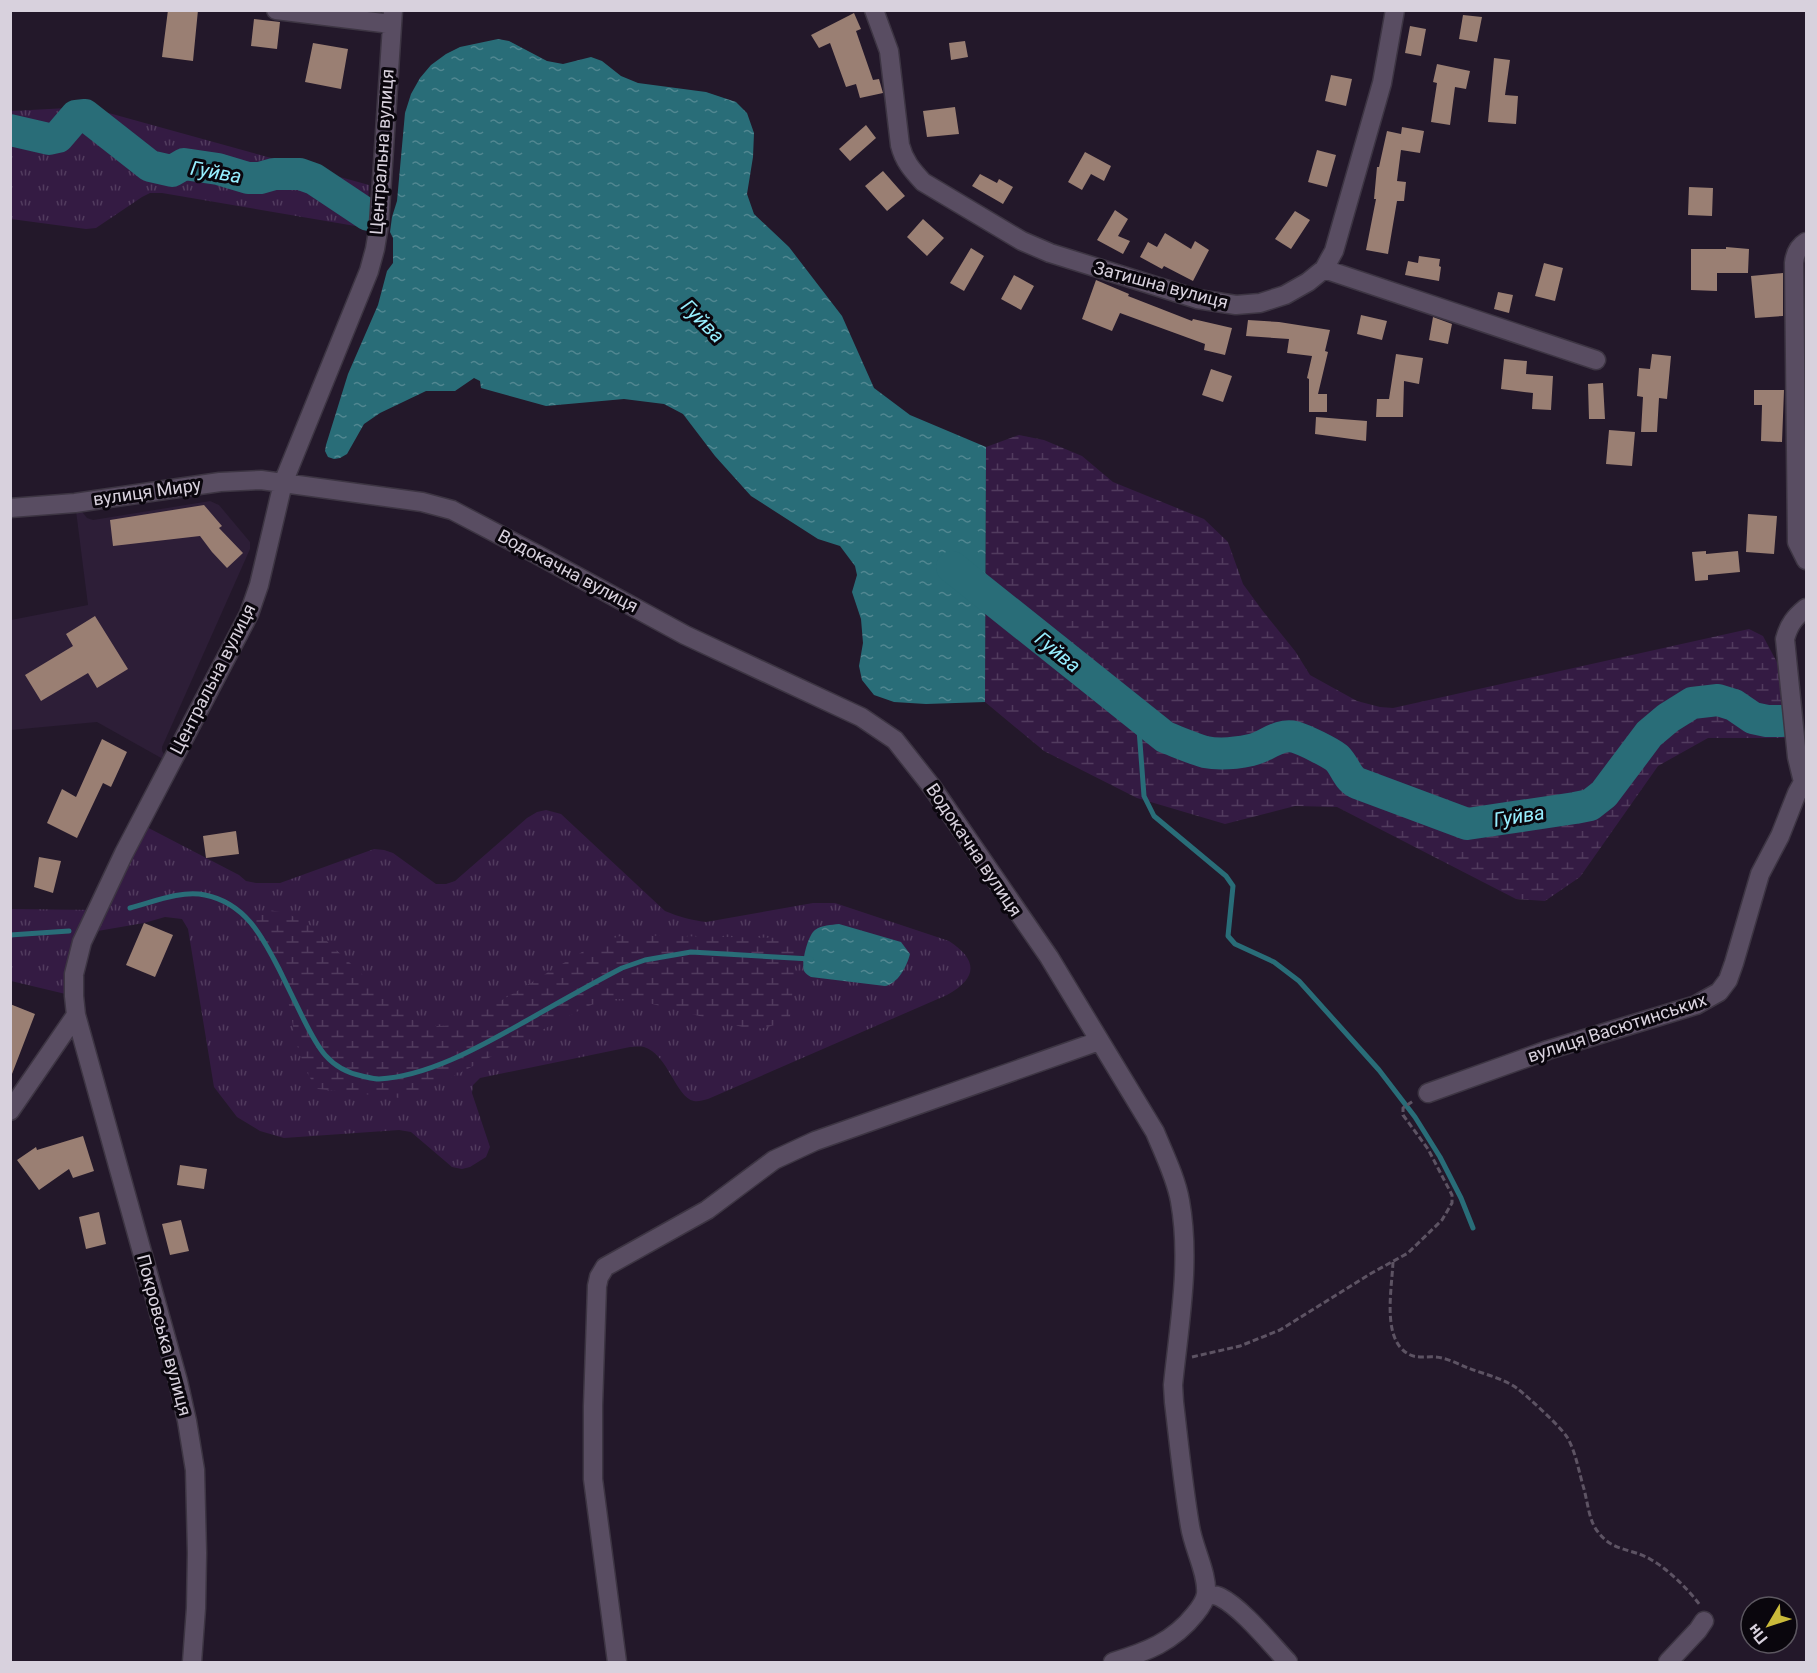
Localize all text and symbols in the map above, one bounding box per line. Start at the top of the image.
street label: Центральна вулиця [365,68,398,236]
water label: Гуйва [189,156,243,188]
street label: Затишна вулиця [1092,256,1231,313]
water label: Гуйва [676,294,730,348]
street label: вулиця Миру [92,473,203,509]
street label: Водокачна вулиця [495,525,642,616]
street label: Центральна вулиця [165,600,260,758]
water label: Гуйва [1030,626,1086,678]
street label: Водокачна вулиця [922,779,1027,920]
water label: Гуйва [1492,800,1546,832]
street label: вулиця Васютинських [1525,989,1709,1066]
street label: Покровська вулиця [133,1252,196,1418]
north arrow [1739,1595,1799,1655]
text: Пн [1744,1620,1772,1648]

